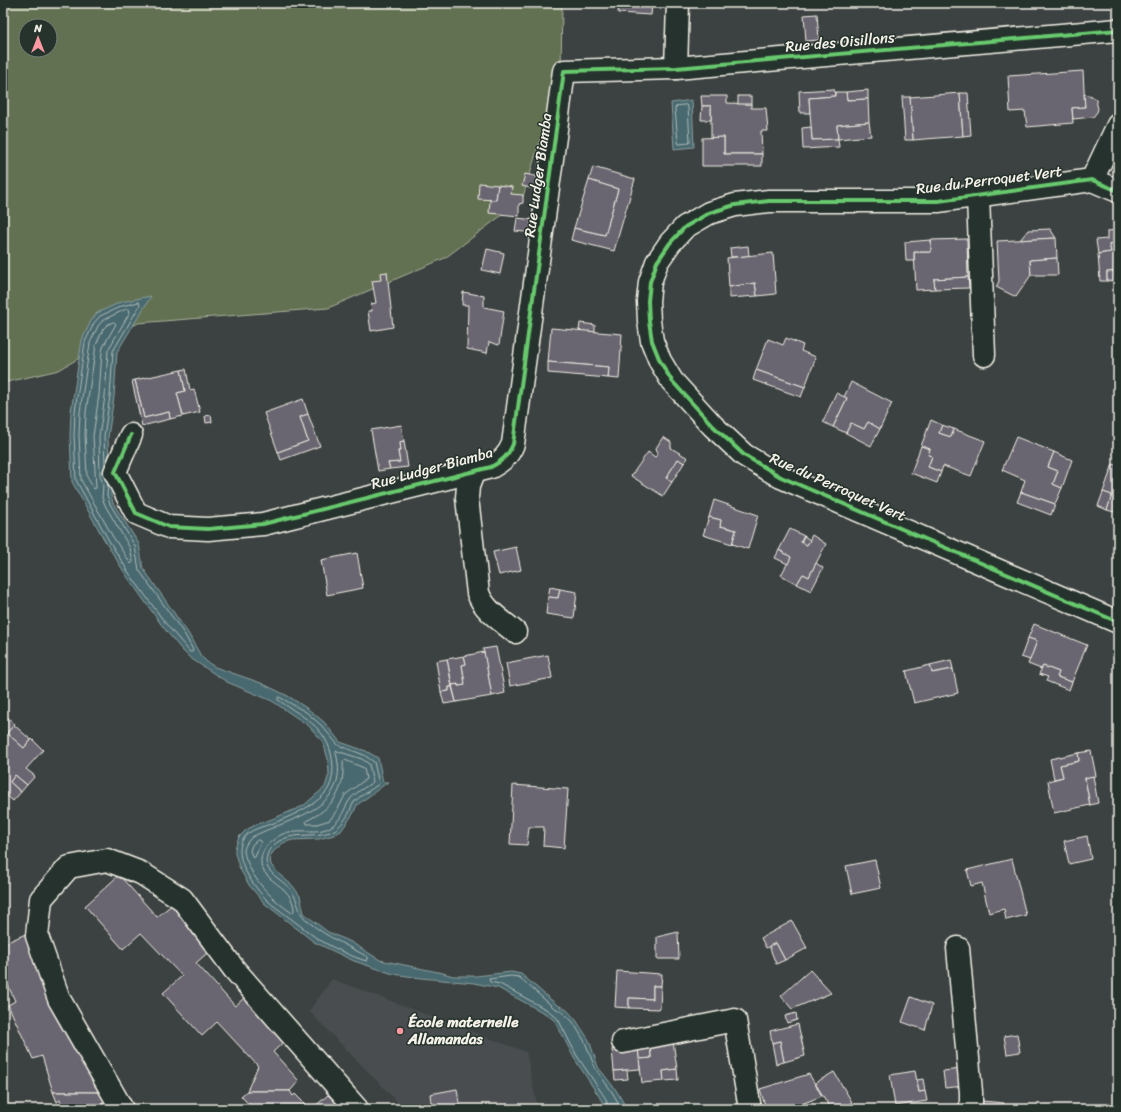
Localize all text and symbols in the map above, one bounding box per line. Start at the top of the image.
north arrow [18,18,58,58]
text: N [33,19,42,38]
street label: Rue des Oisillons [784,24,896,60]
street label: Rue Ludger Biamba [516,111,560,239]
street label: Rue du Perroquet Vert [914,158,1064,202]
street label: Rue Ludger Biamba [368,439,496,497]
street label: Rue du Perroquet Vert [766,445,911,529]
place label: École maternelle Allamandas [407,1009,519,1052]
marker: École maternelle Allamandas [395,1026,405,1036]

